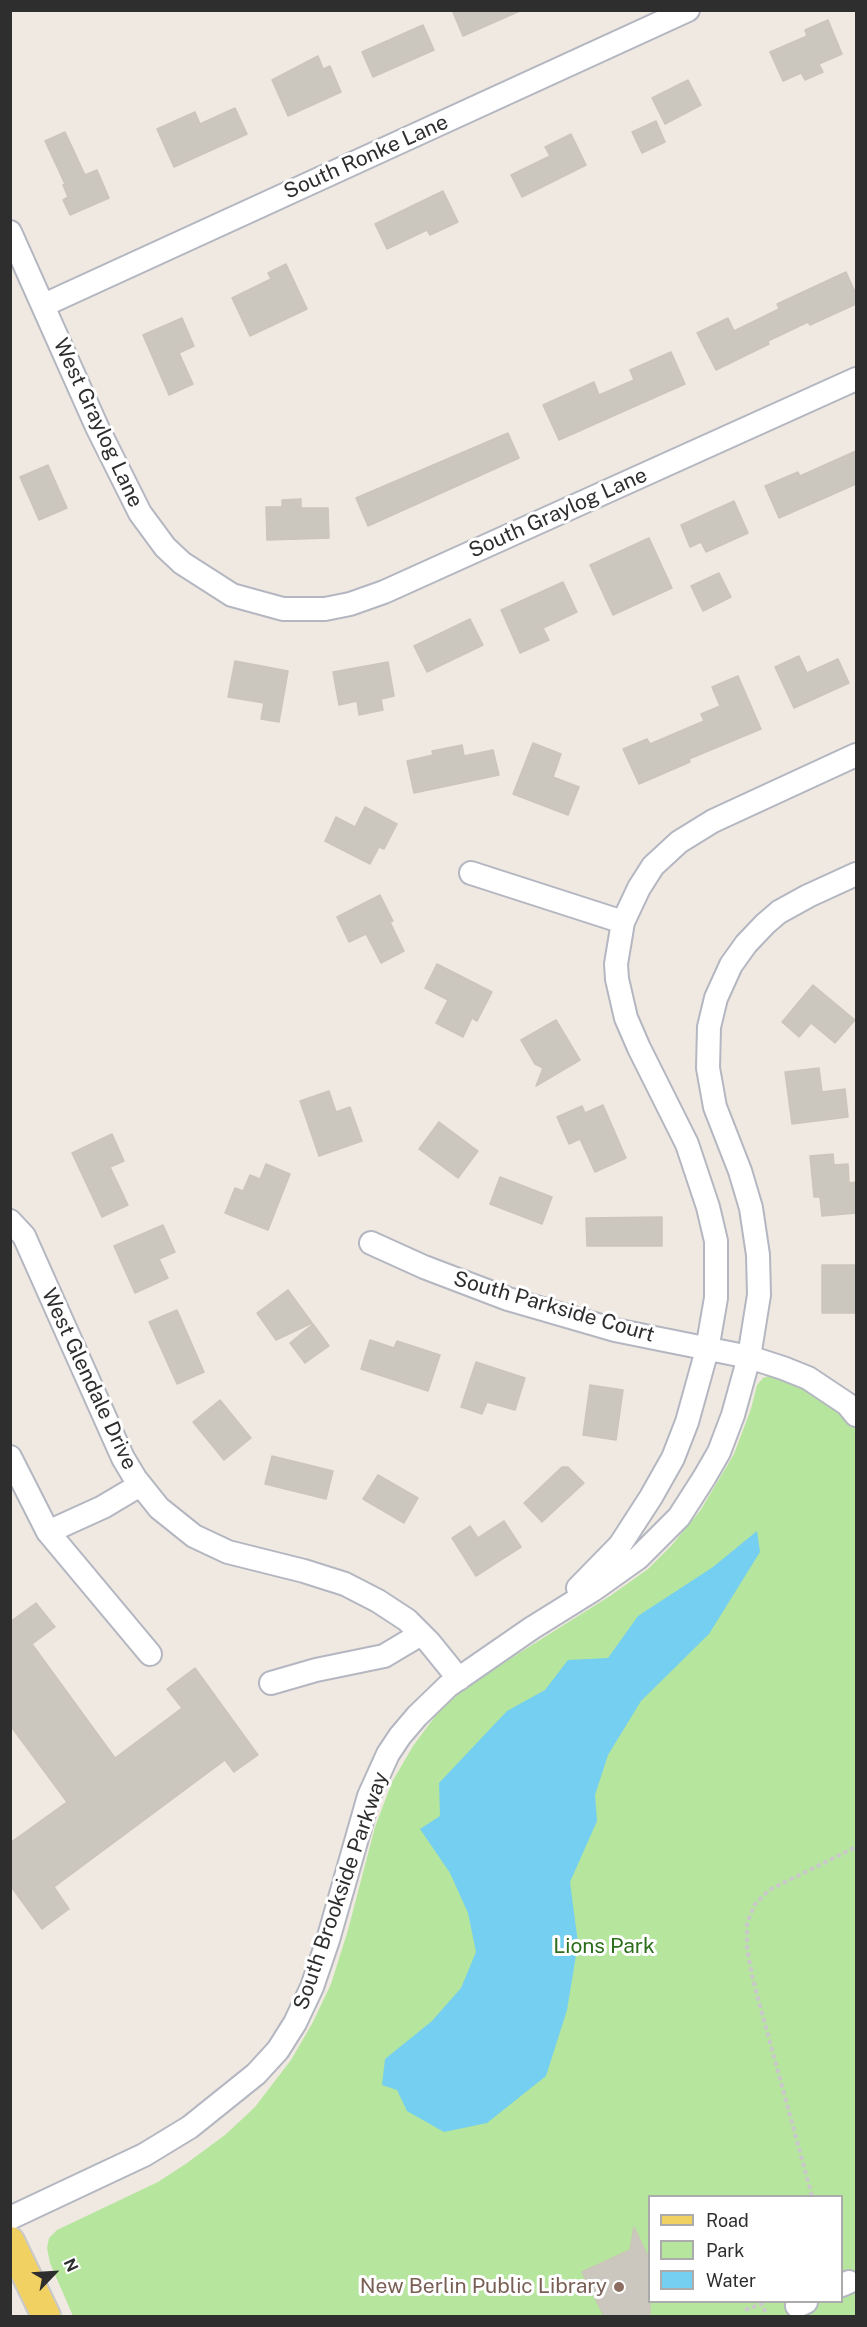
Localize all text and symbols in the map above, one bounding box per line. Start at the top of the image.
street label: South Ronke Lane [280,109,452,205]
street label: West Graylog Lane [48,335,148,511]
street label: South Graylog Lane [465,462,651,564]
street label: South Parkside Court [451,1266,657,1348]
street label: West Glendale Drive [36,1284,142,1474]
street label: South Brookside Parkway [288,1769,394,2013]
park label: Lions Park [553,1934,655,1960]
legend [648,2195,843,2303]
text: Road [706,2210,749,2231]
text: Park [706,2240,744,2261]
north arrow [24,2243,84,2303]
text: N [60,2255,82,2275]
text: Water [706,2270,756,2291]
place label: New Berlin Public Library [360,2274,607,2300]
marker: New Berlin Public Library [612,2280,626,2294]

